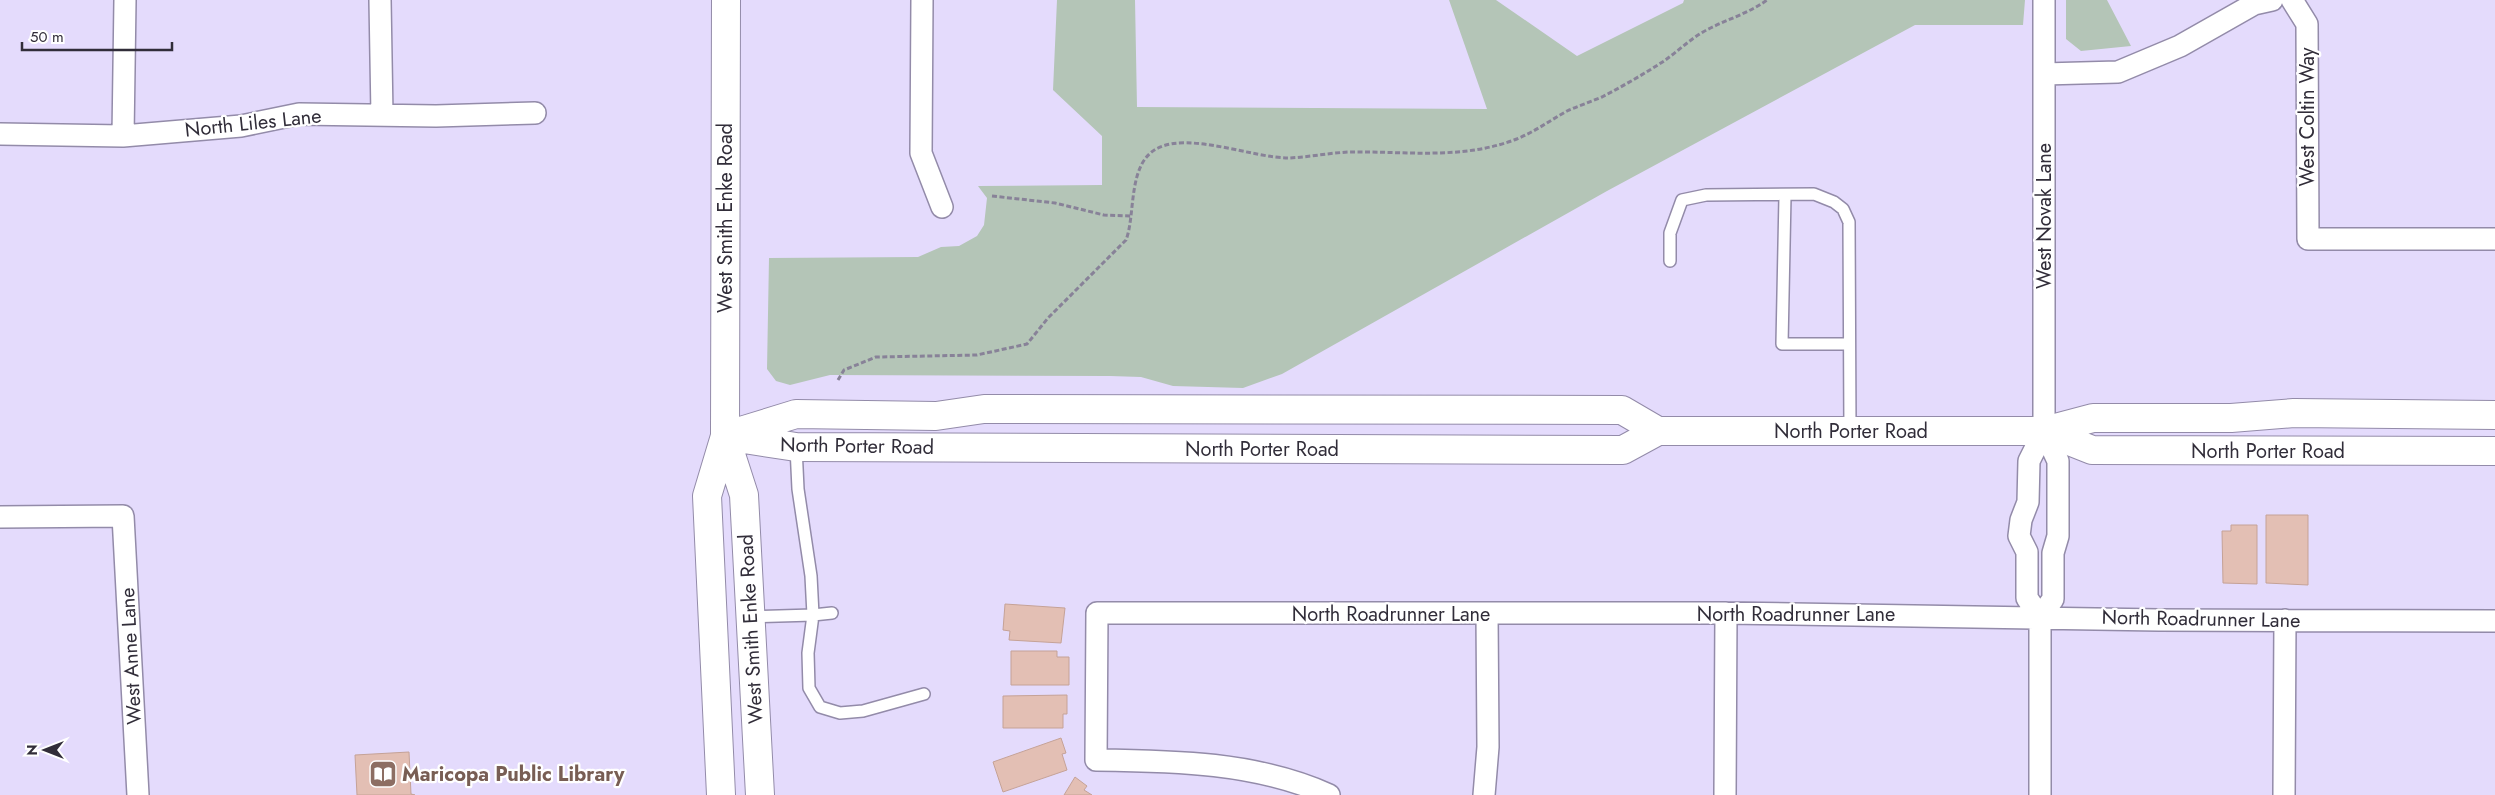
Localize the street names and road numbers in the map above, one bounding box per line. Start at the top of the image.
street label: West Coltin Way [2293,47,2322,187]
street label: North Liles Lane [183,101,323,145]
street label: West Smith Enke Road [711,123,740,313]
street label: West Novak Lane [2030,143,2059,289]
street label: North Porter Road [1774,417,1928,446]
street label: North Porter Road [780,430,934,462]
street label: North Porter Road [1185,435,1339,464]
street label: North Porter Road [2191,437,2345,466]
street label: West Smith Enke Road [732,533,770,725]
street label: West Anne Lane [113,587,149,725]
street label: North Roadrunner Lane [1292,600,1490,629]
street label: North Roadrunner Lane [1697,600,1895,629]
street label: North Roadrunner Lane [2101,603,2301,635]

